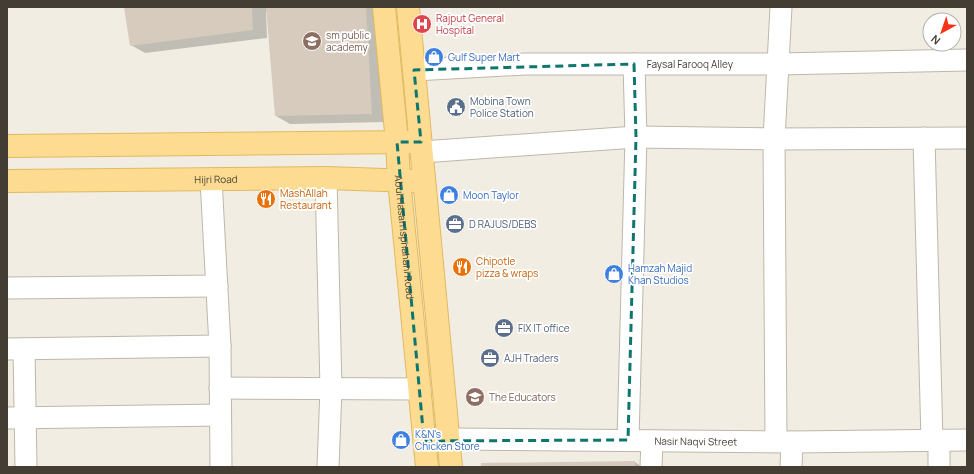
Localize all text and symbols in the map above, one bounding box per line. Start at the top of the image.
place label: Rajput General Hospital [436,11,504,37]
north arrow [922,12,962,52]
hospital icon: Rajput General Hospital [411,13,433,35]
place label: sm public academy [326,28,370,54]
school or university icon: sm public academy [301,30,323,52]
text: N [927,32,943,48]
shop icon: Gulf Super Mart [423,46,445,68]
place label: Gulf Super Mart [448,50,520,64]
street label: Faysal Farooq Alley [647,57,734,71]
place label: Mobina Town Police Station [470,94,534,120]
public building icon: Mobina Town Police Station [445,96,467,118]
street label: Hijri Road [194,172,238,186]
street label: Abul Hasan Isphahani Road [392,175,418,300]
shop icon: Moon Taylor [438,184,460,206]
place label: MashAllah Restaurant [280,186,332,212]
restaurant icon: MashAllah Restaurant [255,188,277,210]
place label: Moon Taylor [463,188,519,202]
office icon: D RAJUS/DEBS [444,213,466,235]
place label: D RAJUS/DEBS [469,217,536,231]
place label: Chipotle pizza & wraps [476,254,538,280]
restaurant icon: Chipotle pizza & wraps [451,256,473,278]
place label: Hamzah Majid Khan Studios [628,261,692,287]
shop icon: Hamzah Majid Khan Studios [603,263,625,285]
office icon: FIX IT office [493,317,515,339]
place label: FIX IT office [518,321,570,335]
office icon: AJH Traders [479,347,501,369]
place label: AJH Traders [504,351,559,365]
school or university icon: The Educators [464,386,486,408]
place label: The Educators [489,390,556,404]
place label: K&N's Chicken Store [415,427,480,453]
shop icon: K&N's Chicken Store [390,429,412,451]
street label: Nasir Naqvi Street [654,434,737,449]

